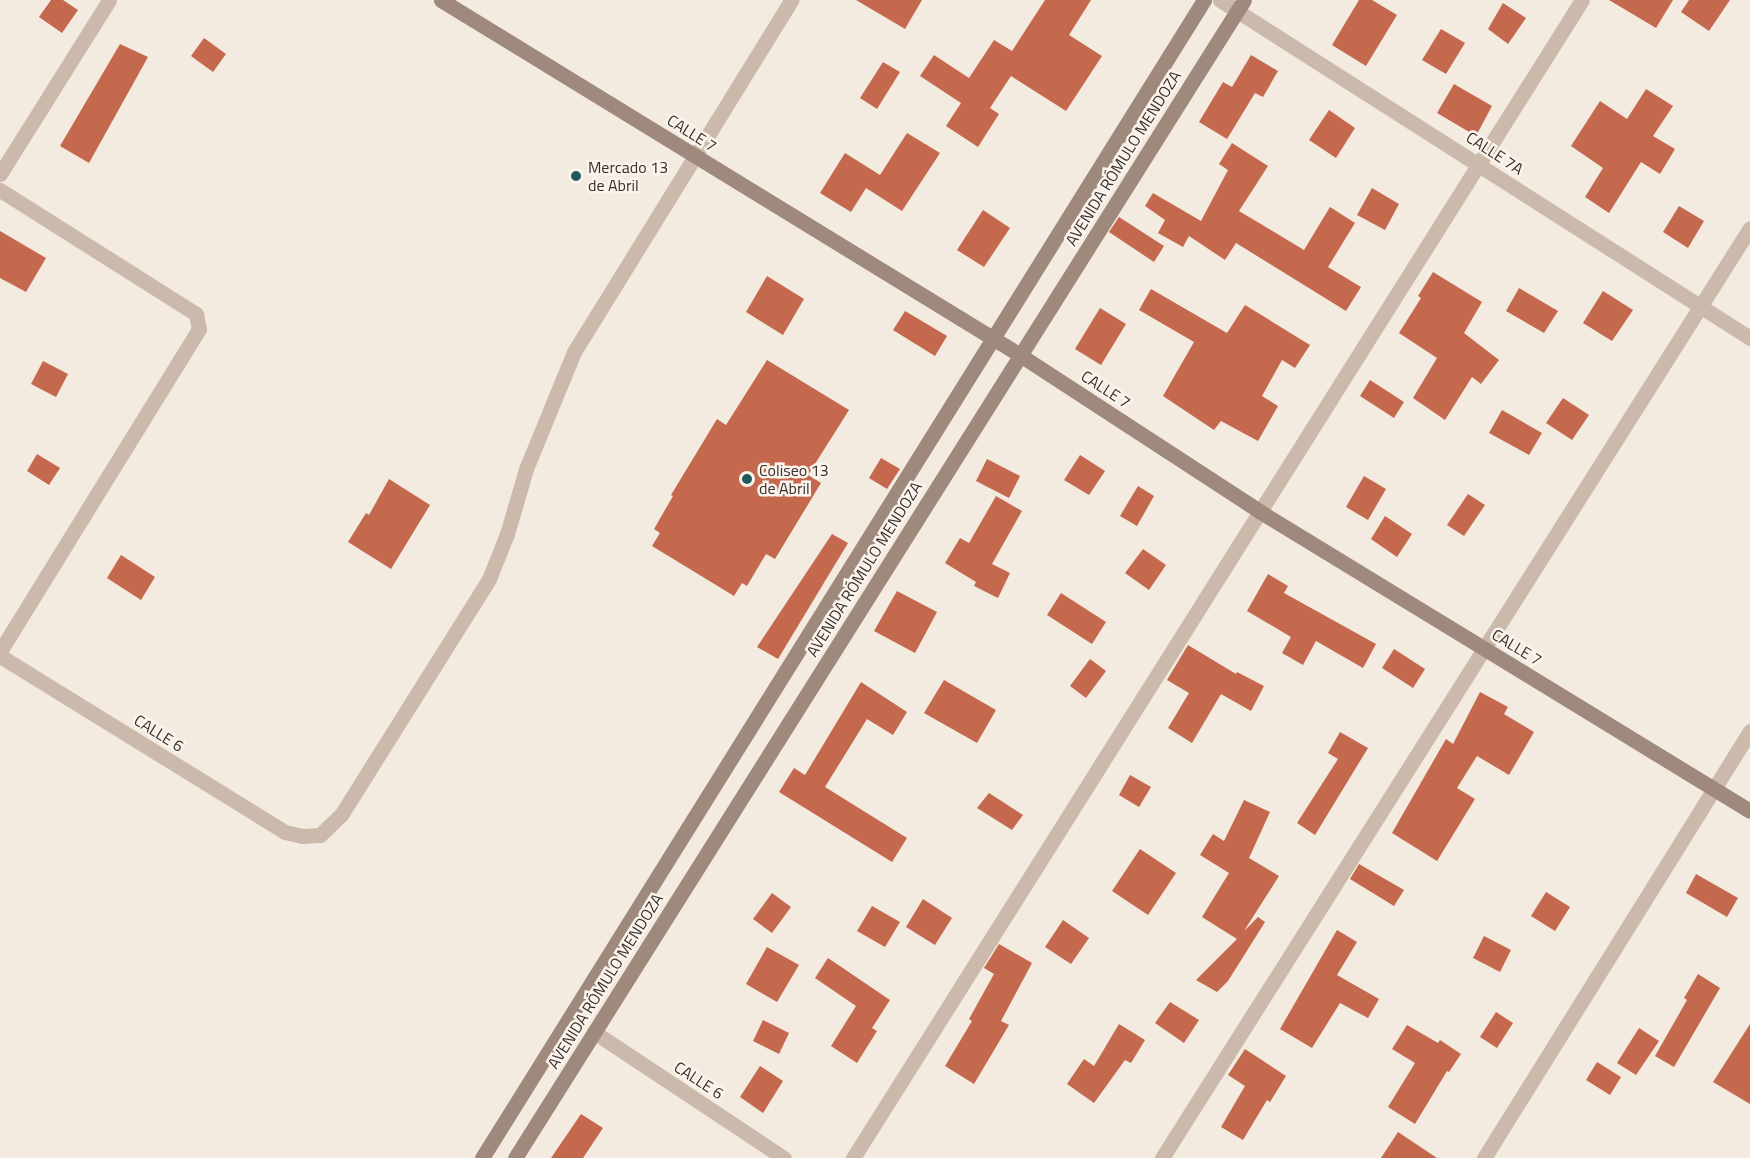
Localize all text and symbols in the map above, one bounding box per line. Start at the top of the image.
street label: AVENIDA RÓMULO MENDOZA [1061,67,1185,249]
street label: CALLE 7 [664,110,720,156]
street label: CALLE 7A [1463,127,1527,179]
place label: Mercado 13 de Abril [588,157,668,195]
marker: Mercado 13 de Abril [569,169,583,183]
street label: CALLE 7 [1078,366,1134,412]
place label: Coliseo 13 de Abril [759,460,829,498]
marker: Coliseo 13 de Abril [740,472,754,486]
street label: AVENIDA RÓMULO MENDOZA [802,478,926,660]
street label: CALLE 7 [1489,625,1545,669]
street label: CALLE 6 [131,710,187,756]
street label: AVENIDA RÓMULO MENDOZA [543,890,667,1072]
street label: CALLE 6 [671,1057,727,1103]

